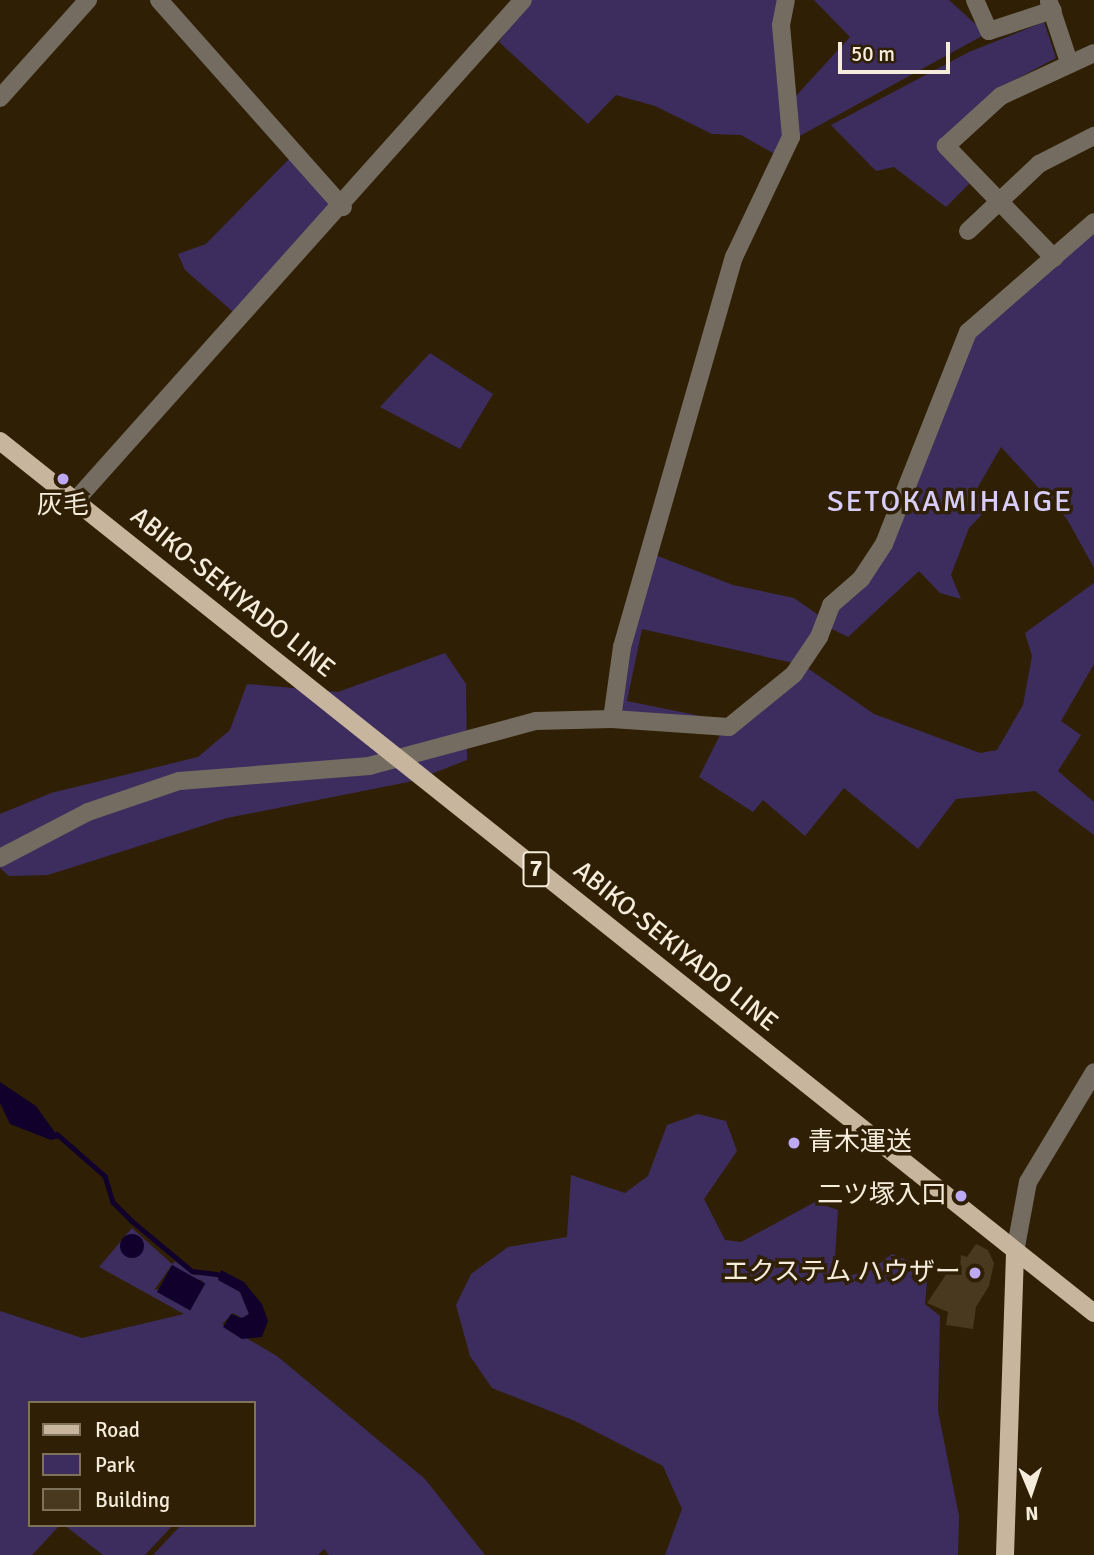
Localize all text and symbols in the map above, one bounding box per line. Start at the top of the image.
scale bar [842,28,954,72]
text: 50 m [851,41,895,67]
marker: 灰毛 [55,471,71,487]
district label: SETOKAMIHAIGE [829,484,1071,520]
place label: 灰毛 [37,490,89,522]
street label: ABIKO-SEKIYADO LINE [124,501,340,685]
road number: 7 [522,848,550,890]
street label: ABIKO-SEKIYADO LINE [567,855,783,1039]
place label: 青木運送 [808,1127,912,1159]
marker: 青木運送 [786,1135,802,1151]
place label: 二ツ塚入口 [817,1180,947,1212]
marker: 二ツ塚入口 [953,1188,969,1204]
place label: エクステム ハウザー [721,1257,961,1289]
marker: エクステム ハウザー [967,1265,983,1281]
legend [28,1401,256,1527]
text: Road [95,1417,140,1443]
text: Park [95,1452,135,1478]
north arrow [996,1457,1066,1527]
text: Building [95,1487,170,1513]
text: N [1025,1501,1039,1525]

